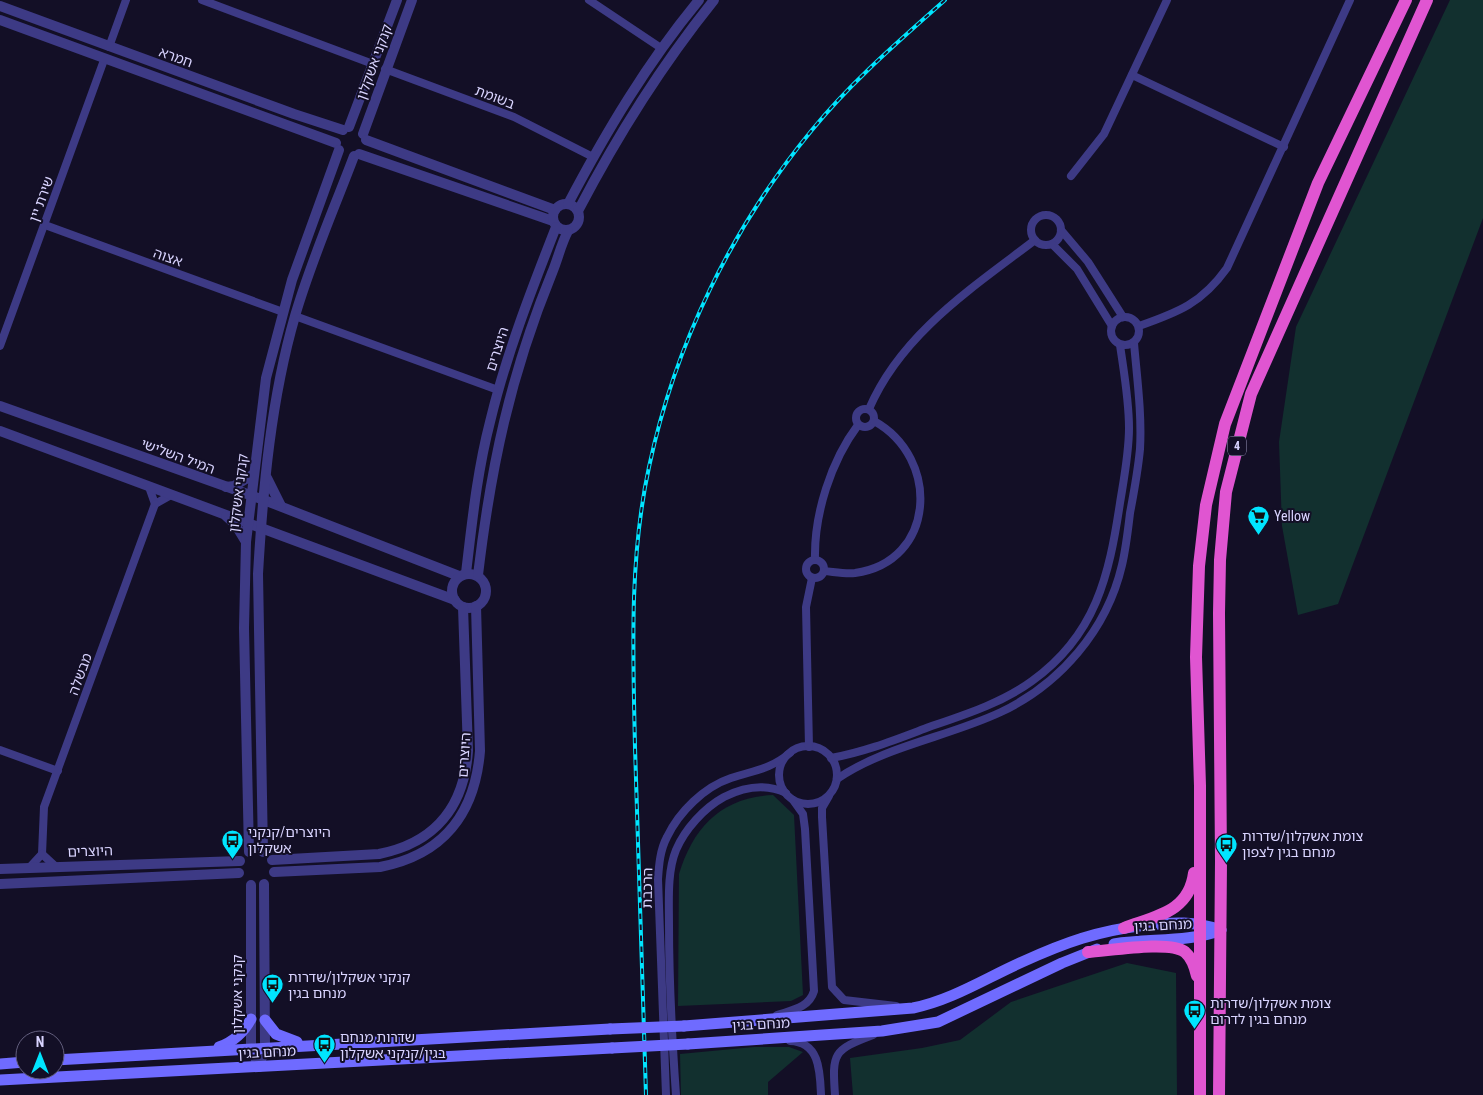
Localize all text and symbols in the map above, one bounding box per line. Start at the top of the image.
street label: קנקני אשקלון [353,22,395,102]
street label: חמרא [157,44,195,70]
street label: בשומת [473,82,517,112]
street label: שירת יין [25,174,57,224]
street label: אצוה [151,244,185,270]
street label: היוצרים [482,325,512,373]
street label: המיל השלישי [139,435,217,477]
road number: 4 [1228,436,1246,456]
street label: קנקני אשקלון [225,453,251,533]
supermarket icon: Yellow [1246,504,1270,535]
place label: Yellow [1274,508,1310,524]
street label: מבשלה [65,651,95,697]
street label: היוצרים [454,732,474,778]
place label: היוצרים/קנקני אשקלון [248,824,331,856]
bus stop icon: היוצרים/קנקני אשקלון [220,828,244,859]
place label: צומת אשקלון/שדרות מנחם בגין לצפון [1242,828,1364,860]
bus stop icon: צומת אשקלון/שדרות מנחם בגין לצפון [1214,832,1238,863]
street label: היוצרים [67,842,113,860]
street label: הרכבת [639,868,655,908]
street label: מנחם בגין [1134,915,1192,935]
street label: קנקני אשקלון [229,954,245,1034]
place label: קנקני אשקלון/שדרות מנחם בגין [288,969,411,1001]
bus stop icon: קנקני אשקלון/שדרות מנחם בגין [260,973,284,1004]
place label: צומת אשקלון/שדרות מנחם בגין לדרום [1210,995,1332,1027]
bus stop icon: צומת אשקלון/שדרות מנחם בגין לדרום [1182,999,1206,1030]
street label: מנחם בגין [732,1014,790,1034]
place label: שדרות מנחם בגין/קנקני אשקלון [340,1029,446,1061]
north arrow [15,1030,65,1080]
bus stop icon: שדרות מנחם בגין/קנקני אשקלון [312,1033,336,1064]
text: N [36,1034,44,1050]
street label: מנחם בגין [238,1042,296,1062]

